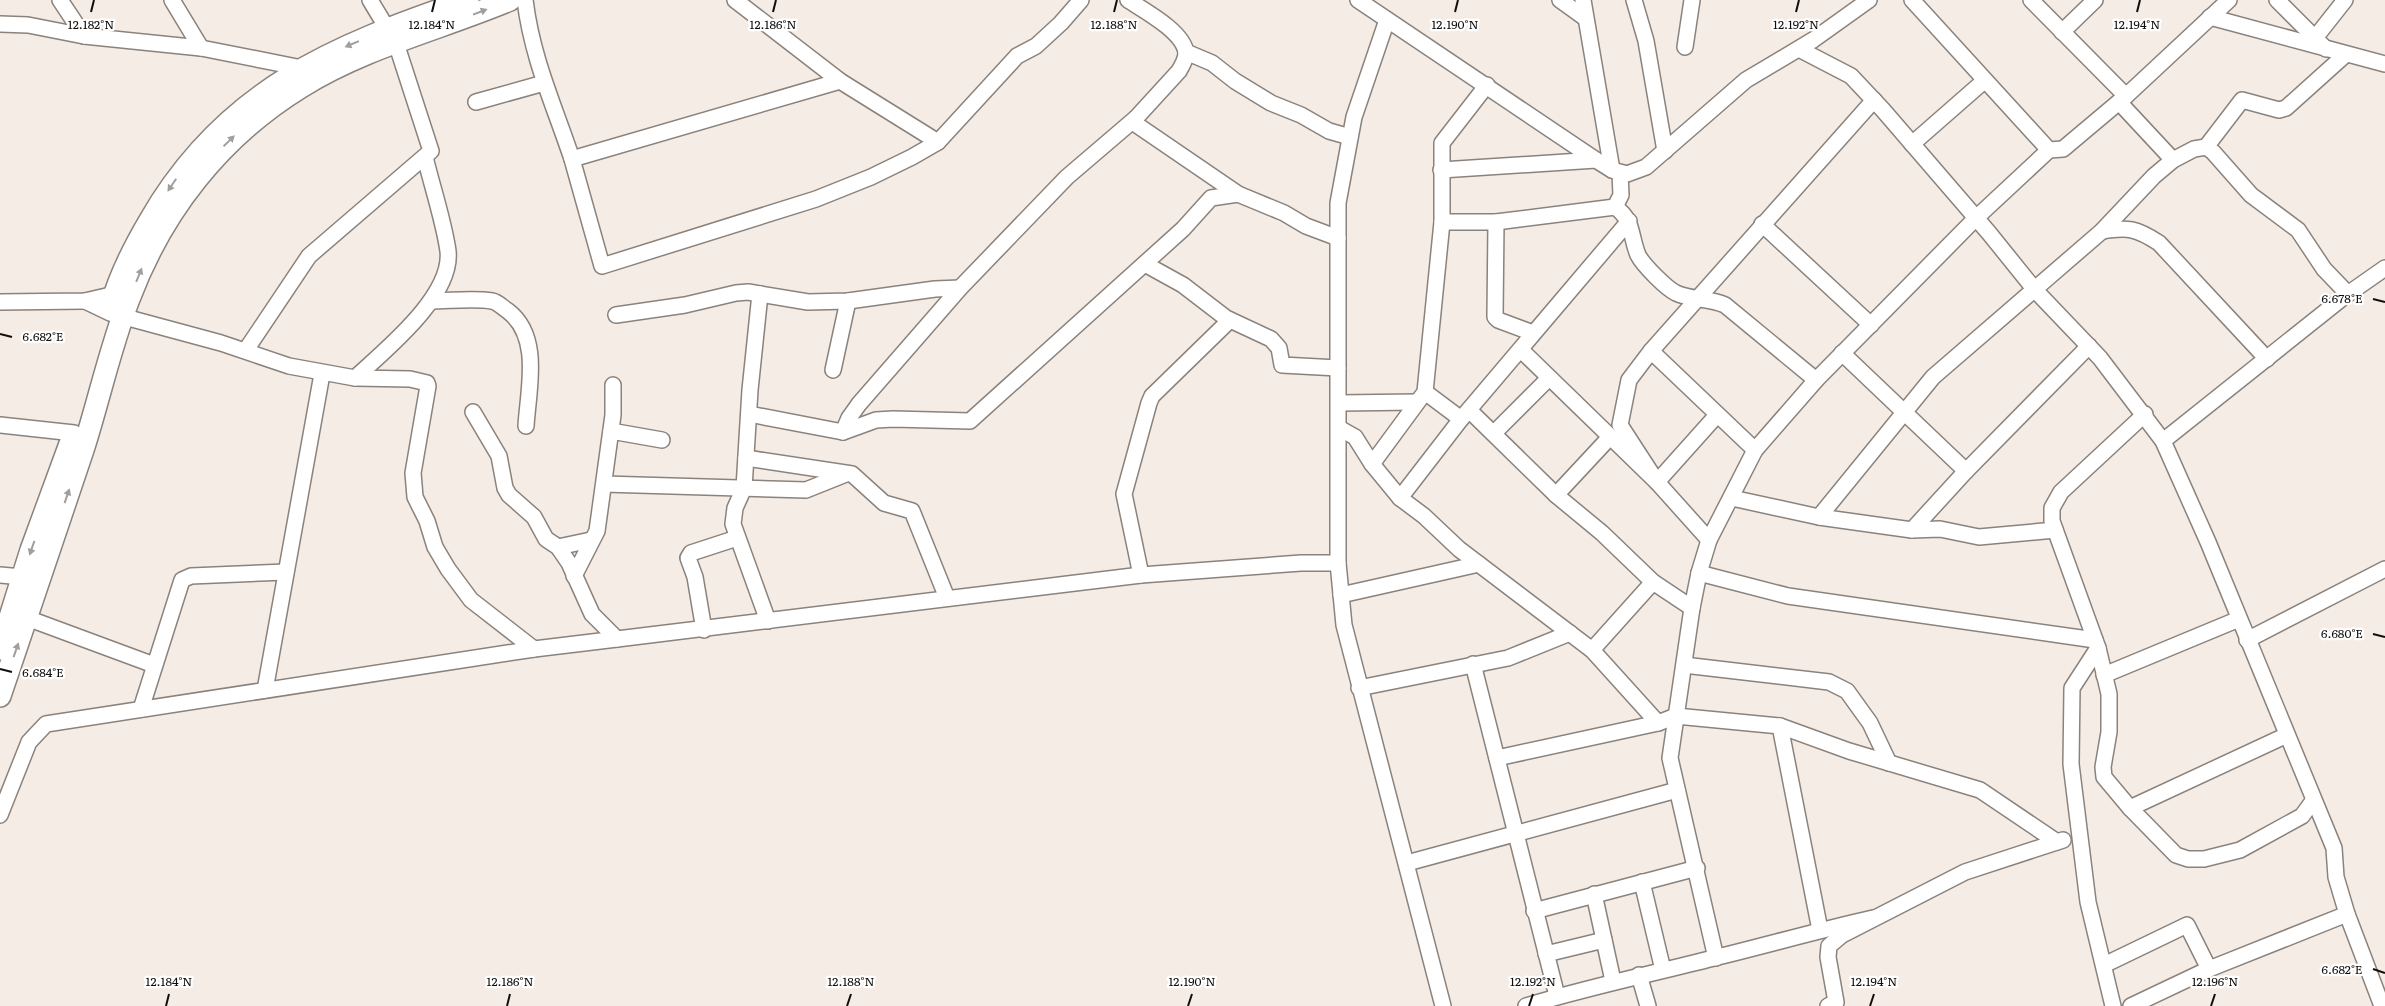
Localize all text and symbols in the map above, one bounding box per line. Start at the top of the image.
one-way arrow [473,8,488,16]
text: 12.182°N [68,15,114,33]
text: 12.184°N [409,15,455,33]
text: 12.186°N [750,15,796,33]
text: 12.188°N [1090,15,1138,33]
text: 12.190°N [1431,15,1479,33]
text: 12.192°N [1773,15,1819,33]
text: 12.194°N [2114,15,2160,33]
one-way arrow [345,40,359,48]
one-way arrow [223,136,235,148]
one-way arrow [167,179,177,192]
one-way arrow [135,267,143,282]
text: 6.678°E [2321,289,2363,307]
text: 6.682°E [23,327,64,345]
one-way arrow [63,488,71,503]
one-way arrow [28,540,35,555]
text: 6.680°E [2321,624,2363,642]
one-way arrow [12,642,20,657]
text: 6.684°E [22,663,64,681]
text: 6.682°E [2322,960,2363,978]
text: 12.184°N [146,972,192,990]
text: 12.186°N [487,972,533,990]
text: 12.188°N [827,972,875,990]
text: 12.190°N [1168,972,1216,990]
text: 12.192°N [1510,972,1556,990]
text: 12.194°N [1851,972,1897,990]
text: 12.196°N [2192,972,2238,990]

